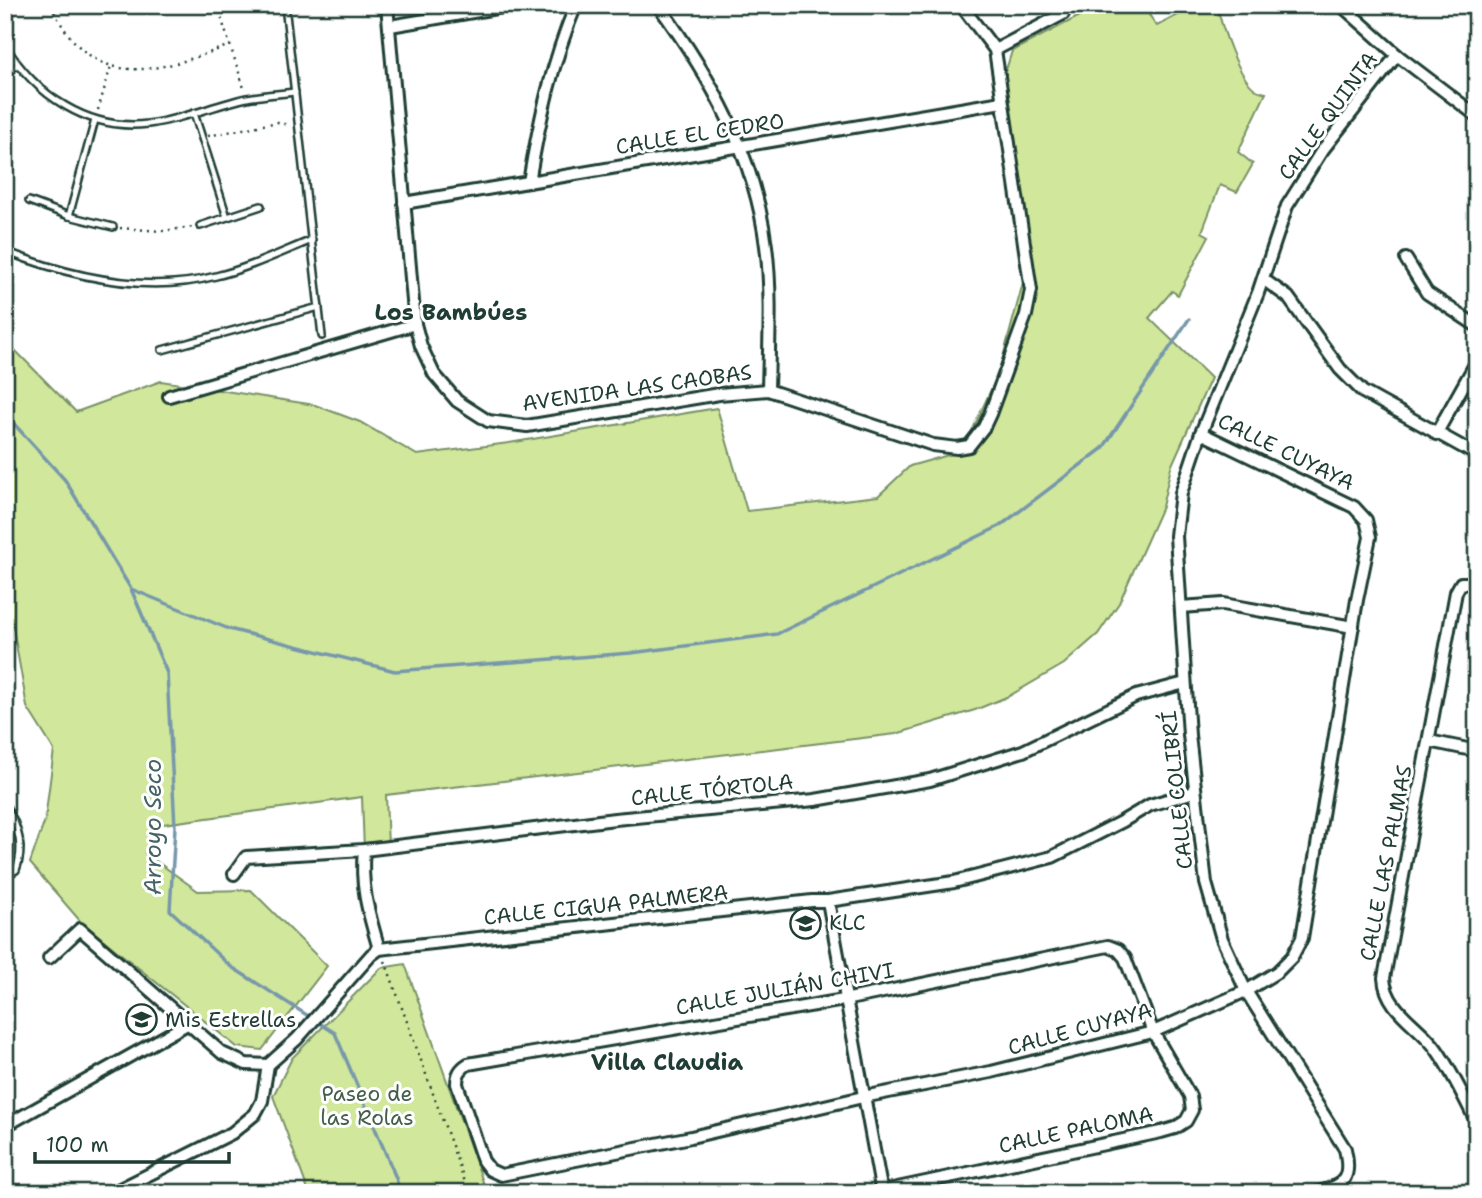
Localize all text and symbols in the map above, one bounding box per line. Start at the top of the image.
street label: CALLE QUINTA [1272,46,1384,186]
street label: CALLE EL CEDRO [614,107,786,161]
district label: Los Bambúes [375,297,527,327]
street label: AVENIDA LAS CAOBAS [520,358,754,418]
street label: CALLE CUYAYA [1213,407,1359,497]
street label: CALLE COLIBRÍ [1154,709,1199,871]
water label: Arroyo Seco [138,759,168,895]
street label: CALLE LAS PALMAS [1353,763,1419,963]
street label: CALLE TÓRTOLA [629,767,795,812]
street label: CALLE CIGUA PALMERA [482,878,730,932]
school or university icon: KLC [789,906,823,940]
place label: KLC [829,909,866,937]
street label: CALLE JULIÁN CHIVI [673,955,896,1022]
street label: CALLE CUYAYA [1005,996,1155,1062]
school or university icon: Mis Estrellas [125,1003,159,1037]
place label: Mis Estrellas [165,1006,296,1034]
district label: Villa Claudia [591,1047,744,1077]
park label: Paseo de las Rolas [320,1080,414,1132]
street label: CALLE PALOMA [996,1100,1156,1160]
scale bar [35,1121,229,1165]
text: 100 m [46,1131,109,1159]

